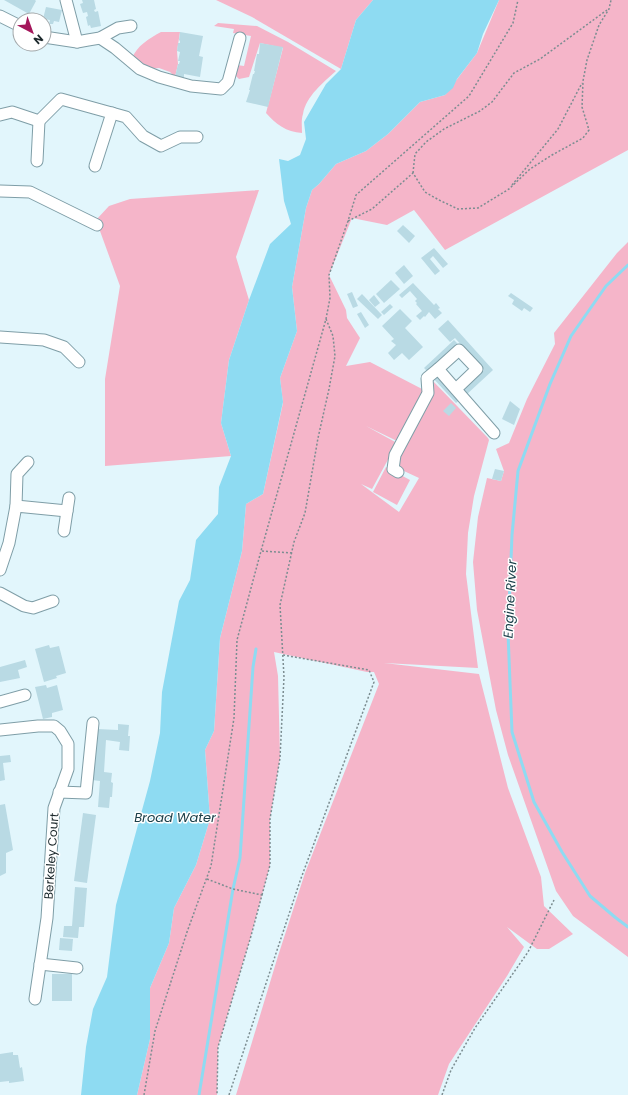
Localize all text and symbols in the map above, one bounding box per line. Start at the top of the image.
north arrow [12,12,52,52]
text: N [30,31,47,48]
water label: Engine River [498,558,522,639]
water label: Broad Water [134,808,217,827]
street label: Berkeley Court [39,812,63,900]

